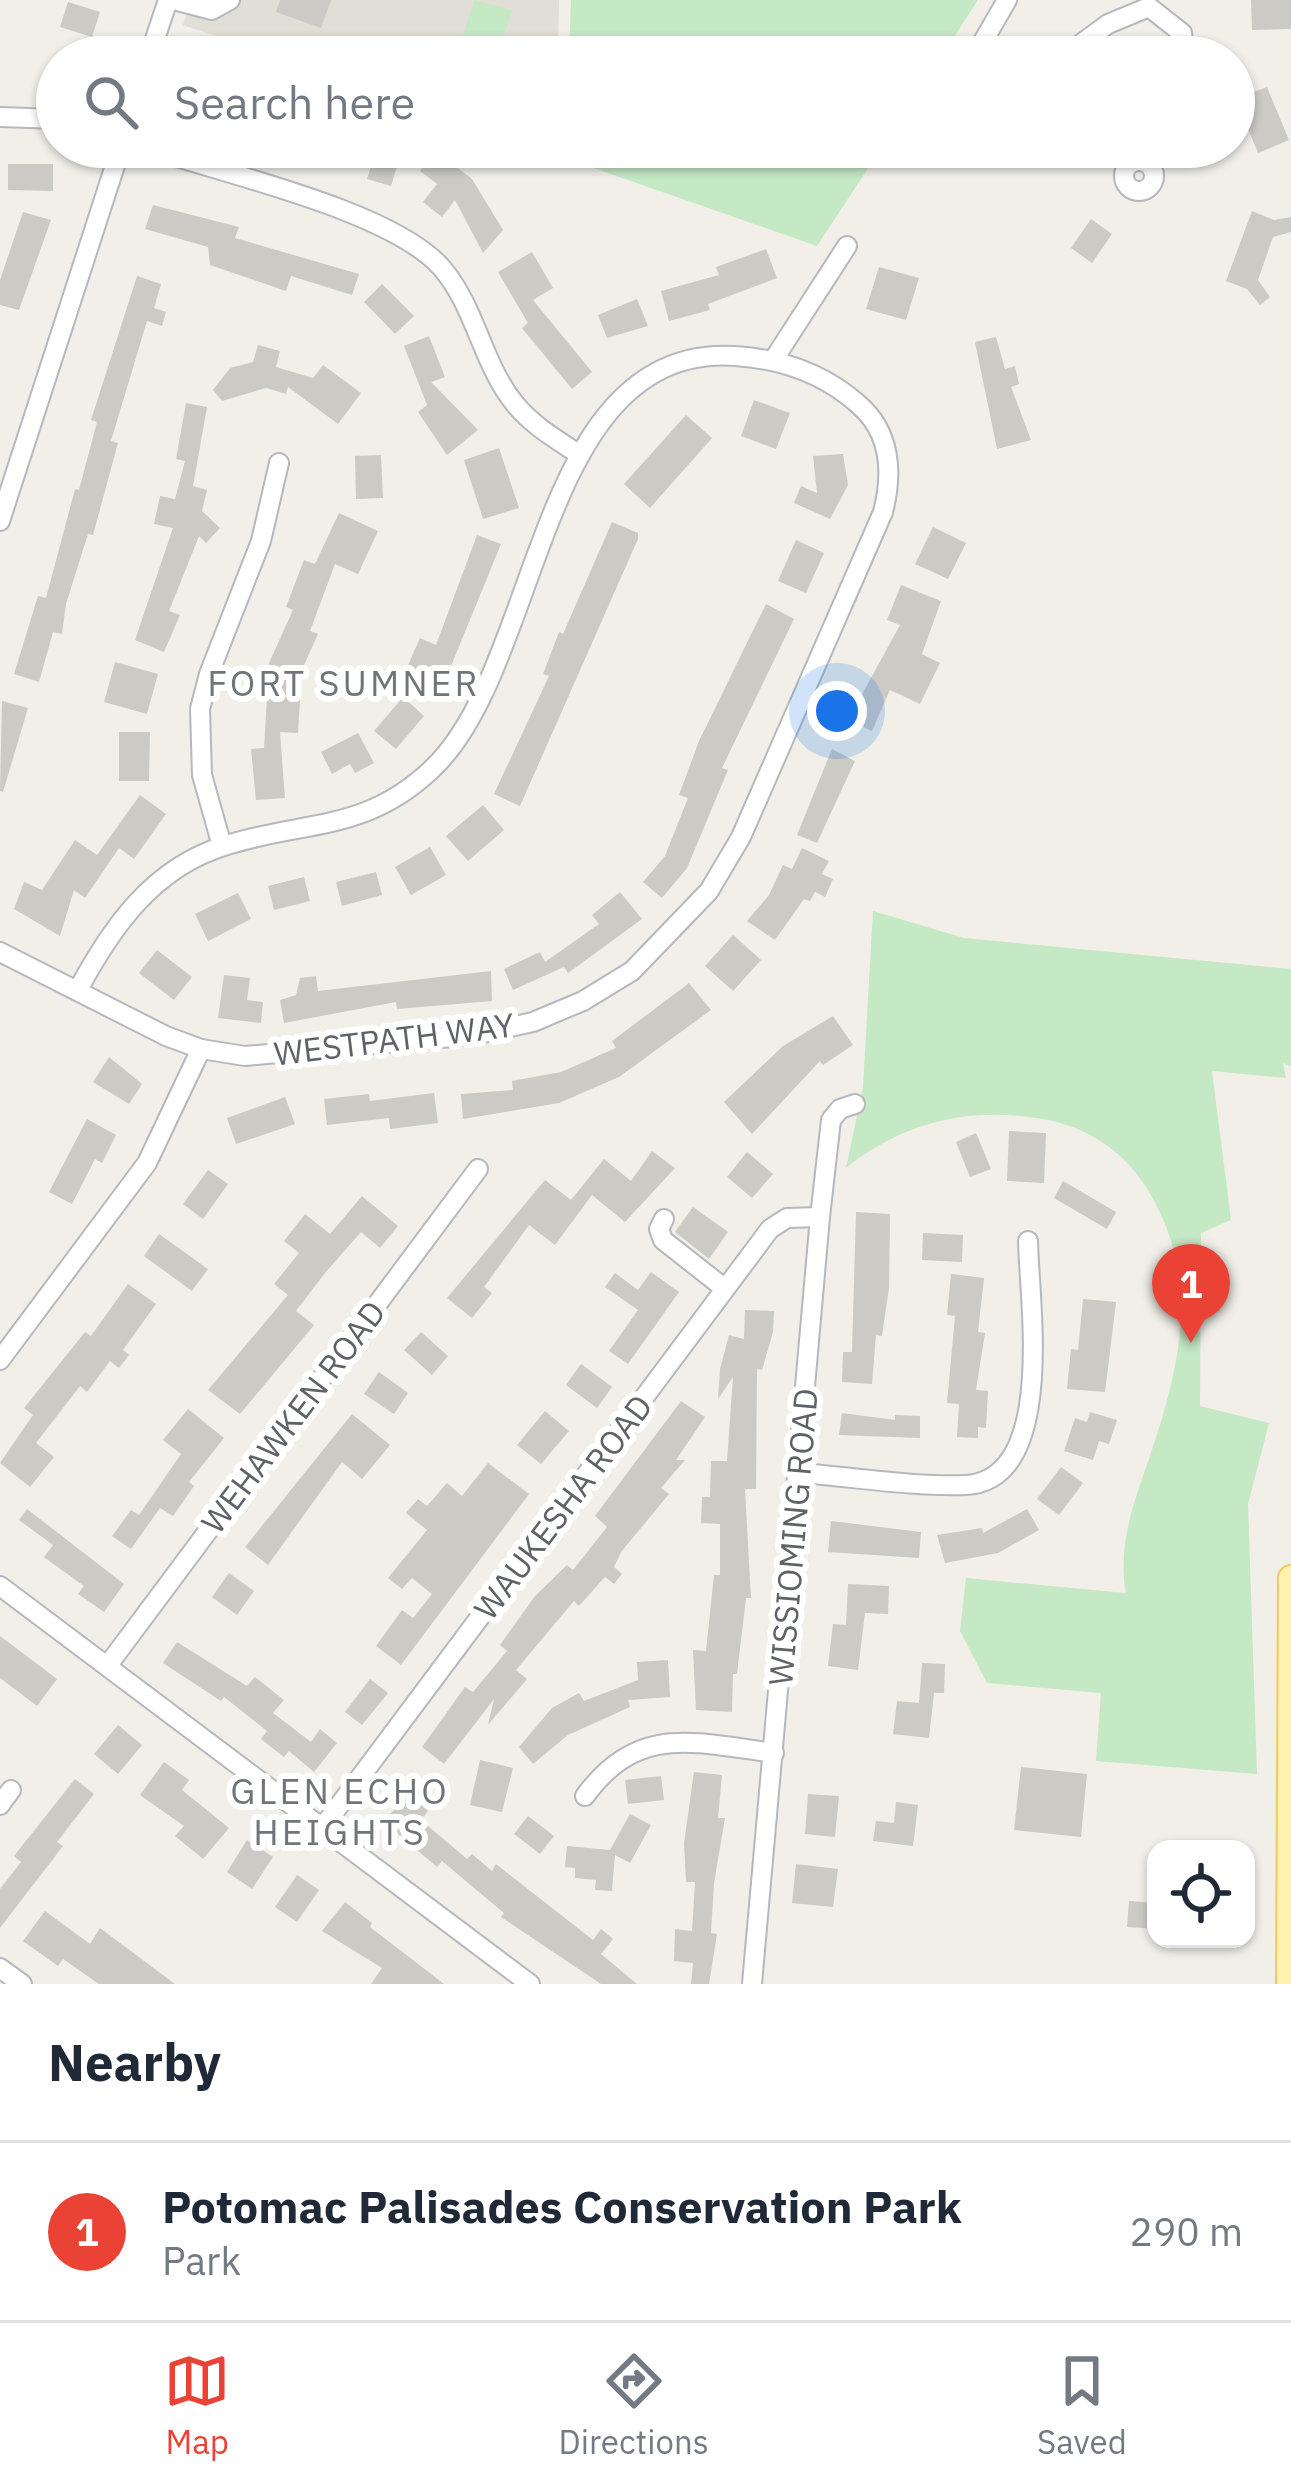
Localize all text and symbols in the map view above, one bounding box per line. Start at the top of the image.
search box [36,36,1255,168]
icon: search [78,69,144,135]
text: Search here [174,73,415,131]
district label: FORT SUMNER [207,659,481,706]
your location [807,681,867,741]
street label: WESTPATH WAY [271,1002,517,1075]
pin: 1 [1152,1244,1230,1343]
street label: WEHAWKEN ROAD [191,1292,394,1542]
street label: WAUKESHA ROAD [464,1386,661,1628]
street label: WISSIOMING ROAD [758,1387,827,1687]
district label: GLEN ECHO HEIGHTS [230,1767,450,1855]
map controls [1147,1840,1255,1948]
button: locate [1147,1840,1255,1948]
text: Nearby [48,2029,221,2095]
text: Potomac Palisades Conservation Park [162,2177,962,2235]
text: 1 [75,2206,99,2257]
text: 290 m [1130,2206,1243,2257]
text: Park [162,2235,241,2286]
tab: Map [164,2348,230,2463]
tab: Directions [559,2348,709,2463]
tab: Saved [1037,2348,1127,2463]

